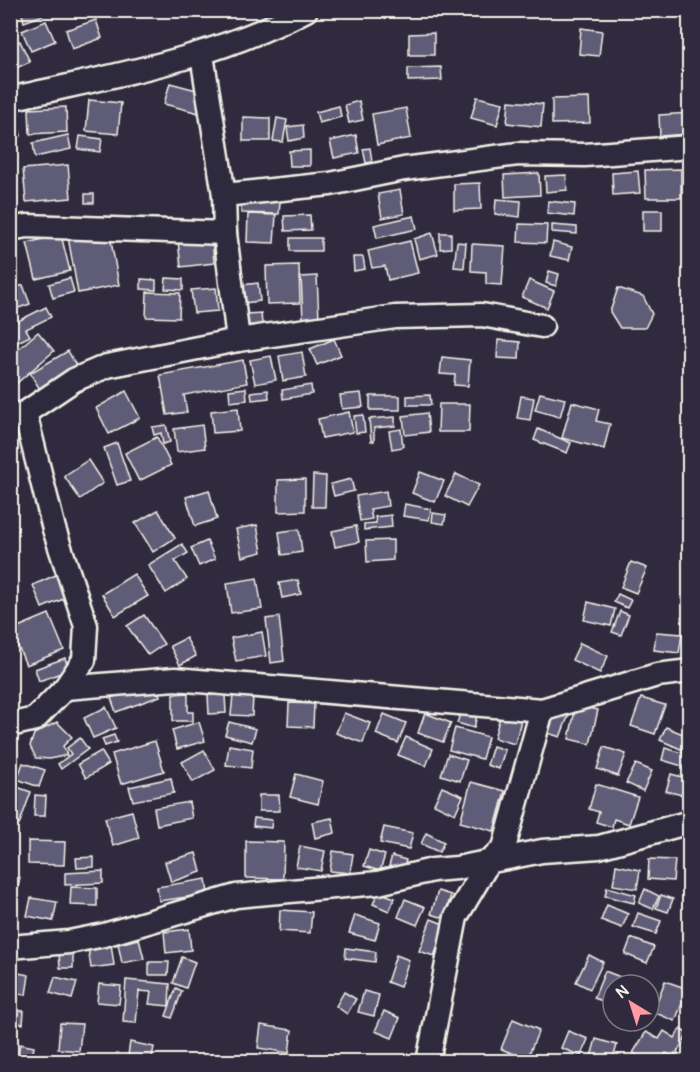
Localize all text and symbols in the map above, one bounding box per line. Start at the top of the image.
north arrow [601,973,661,1033]
text: N [612,981,633,1003]

